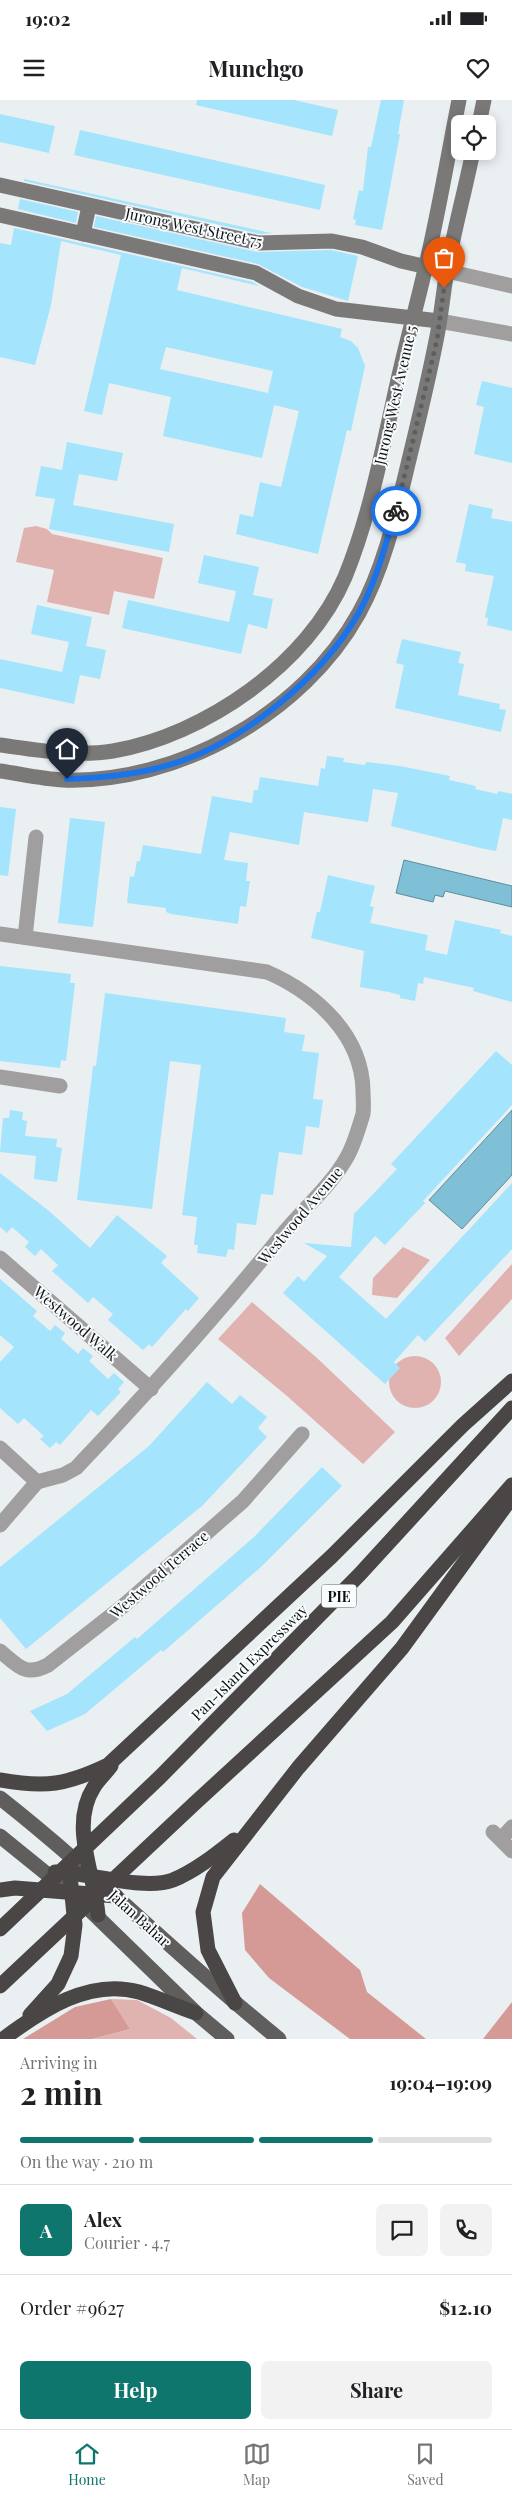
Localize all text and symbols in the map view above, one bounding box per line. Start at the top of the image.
text: 19:02 [25,5,71,31]
text: Munchgo [208,53,304,83]
icon: menu [20,54,48,82]
icon: heart [464,54,492,82]
map controls [451,115,496,160]
button: locate [451,115,496,160]
street label: Jurong West Street 75 [123,202,264,251]
pin [423,237,465,288]
icon: bag [430,244,458,272]
street label: Jurong West Avenue 5 [369,323,421,468]
courier [371,486,421,536]
icon: bike [382,497,410,525]
pin [46,728,88,779]
icon: home [53,735,81,763]
street label: Westwood Avenue [253,1162,347,1269]
street label: Westwood Walk [29,1280,123,1365]
street label: Westwood Terrace [105,1526,212,1623]
road number: PIE [322,1584,356,1608]
street label: Pan-Island Expressway [187,1599,312,1724]
street label: Jalan Bahar [104,1884,175,1951]
text: Arriving in [20,2052,98,2073]
text: 19:04–19:09 [389,2069,492,2095]
text: 2 min [20,2070,103,2113]
text: On the way · 210 m [20,2151,153,2172]
button: chat [376,2204,428,2256]
button: phone [440,2204,492,2256]
text: Alex [84,2206,122,2232]
text: A [40,2217,52,2243]
text: Courier · 4.7 [84,2232,170,2253]
text: Order #9627 [20,2294,124,2320]
text: $12.10 [439,2294,492,2320]
button: Help [20,2361,251,2419]
button: Share [261,2361,492,2419]
tab: Home [68,2440,106,2489]
tab: Map [243,2440,271,2489]
tab: Saved [407,2440,444,2489]

